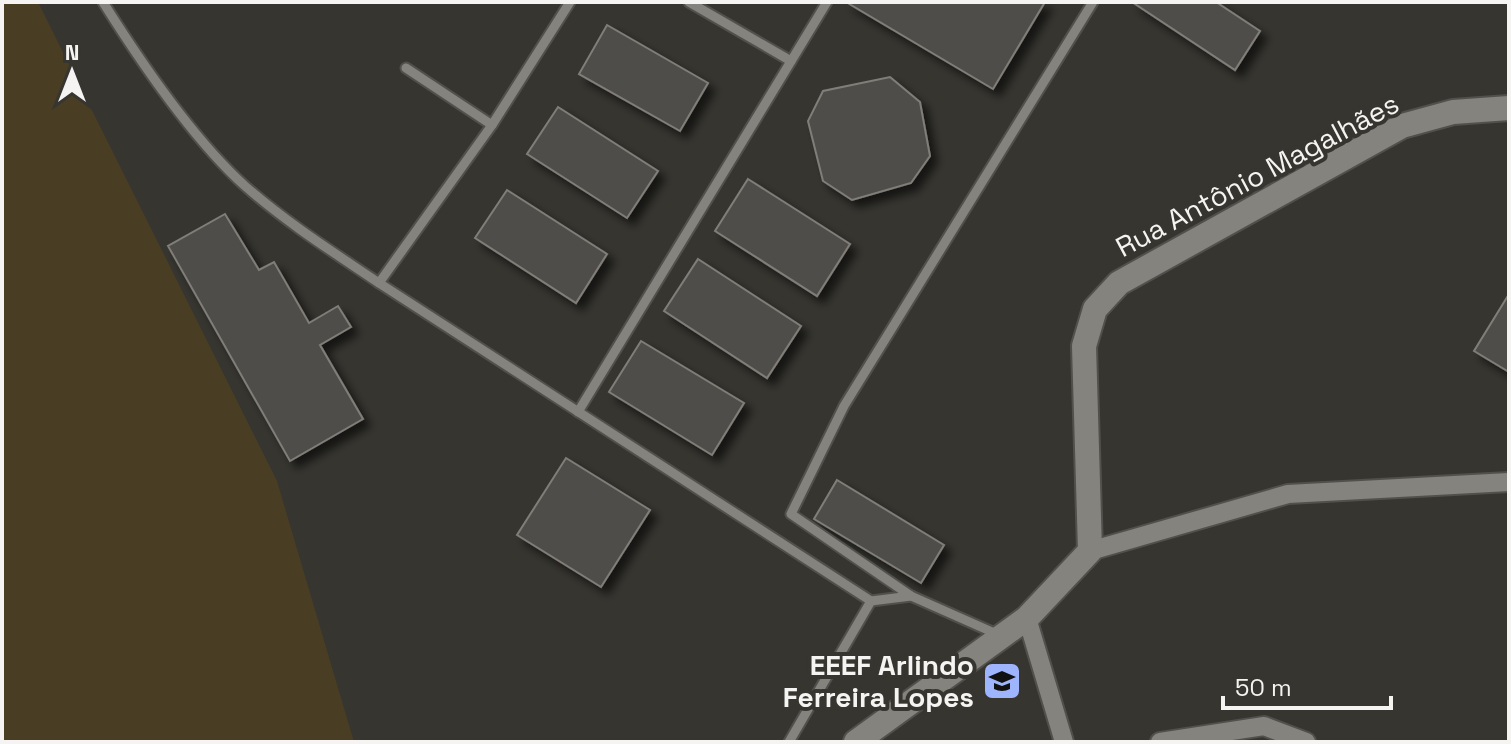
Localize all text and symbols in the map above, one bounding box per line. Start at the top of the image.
north arrow [32,32,112,112]
text: N [65,38,79,66]
street label: Rua Antônio Magalhães [1109,85,1405,265]
place label: EEEF Arlindo Ferreira Lopes [783,647,974,715]
school or university icon: EEEF Arlindo Ferreira Lopes [981,660,1023,702]
scale bar [1223,660,1391,710]
text: 50 m [1235,672,1292,703]

